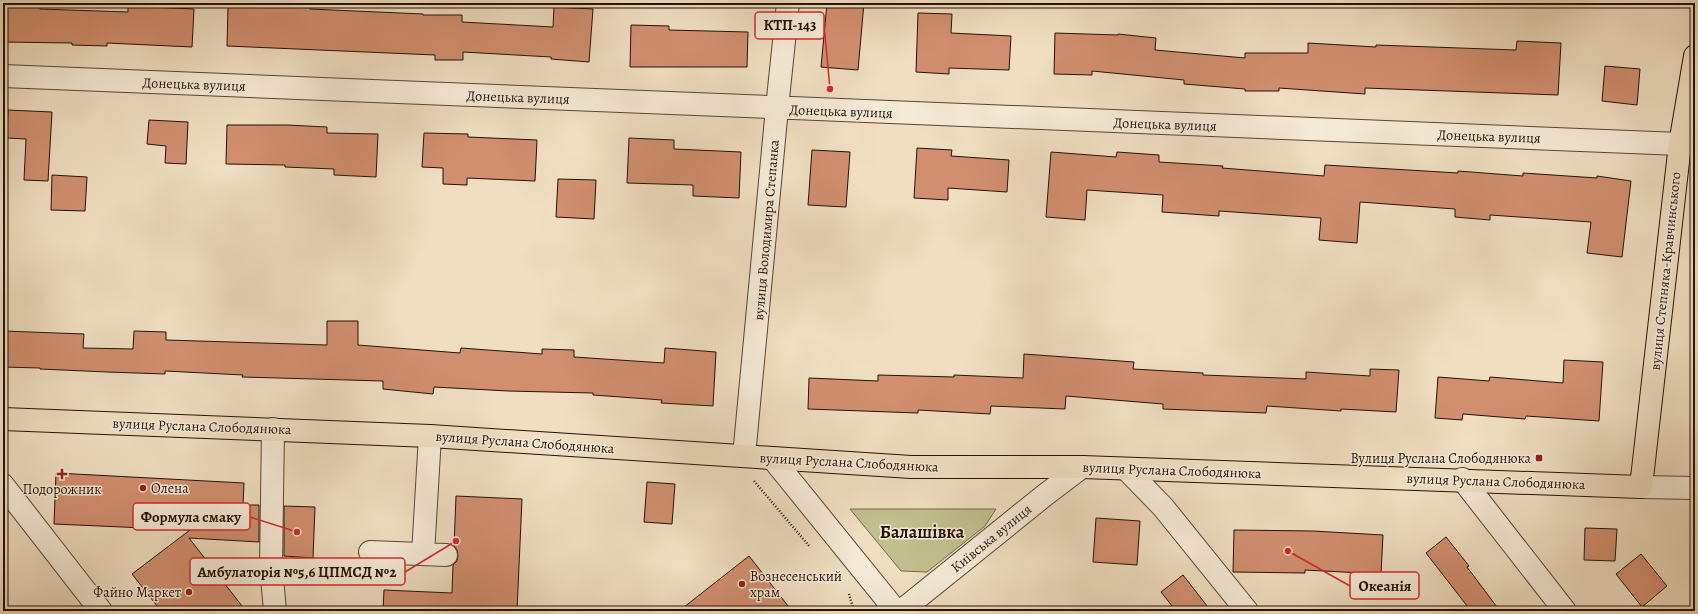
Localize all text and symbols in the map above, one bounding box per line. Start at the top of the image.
callout: КТП-143 [755,12,824,39]
text: КТП-143 [763,15,817,35]
street label: Донецька вулиця [142,73,246,96]
street label: Донецька вулиця [466,86,570,109]
street label: Донецька вулиця [789,100,893,123]
street label: Донецька вулиця [1113,113,1217,136]
street label: Донецька вулиця [1437,125,1541,148]
street label: вулиця Володимира Степанка [749,138,784,321]
street label: вулиця Степняка-Кравчинського [1646,171,1685,371]
street label: вулиця Руслана Слободянюка [112,414,292,439]
street label: вулиця Руслана Слободянюка [435,427,615,458]
street label: вулиця Руслана Слободянюка [759,448,939,477]
place label: Вулиця Руслана Слободянюка [1350,449,1532,468]
marker: Вулиця Руслана Слободянюка [1534,453,1544,463]
street label: вулиця Руслана Слободянюка [1082,458,1262,483]
marker: Подорожник [57,469,67,479]
street label: вулиця Руслана Слободянюка [1406,469,1586,494]
place label: Олена [151,479,189,498]
place label: Подорожник [22,480,102,499]
marker: Олена [138,483,148,493]
street label: Київська вулиця [947,500,1036,577]
callout: Формула смаку [133,503,250,530]
text: Формула смаку [141,507,242,527]
district label: Балашівка [880,520,965,544]
callout: Амбулаторія №5,6 ЦПМСД №2 [190,558,405,585]
text: Амбулаторія №5,6 ЦПМСД №2 [197,562,397,582]
place label: Вознесенський храм [750,567,842,602]
callout: Океанія [1350,572,1419,599]
text: Океанія [1359,576,1412,596]
marker: Вознесенський храм [737,579,747,589]
place label: Файно Маркет [93,583,181,602]
marker: Файно Маркет [184,587,194,597]

